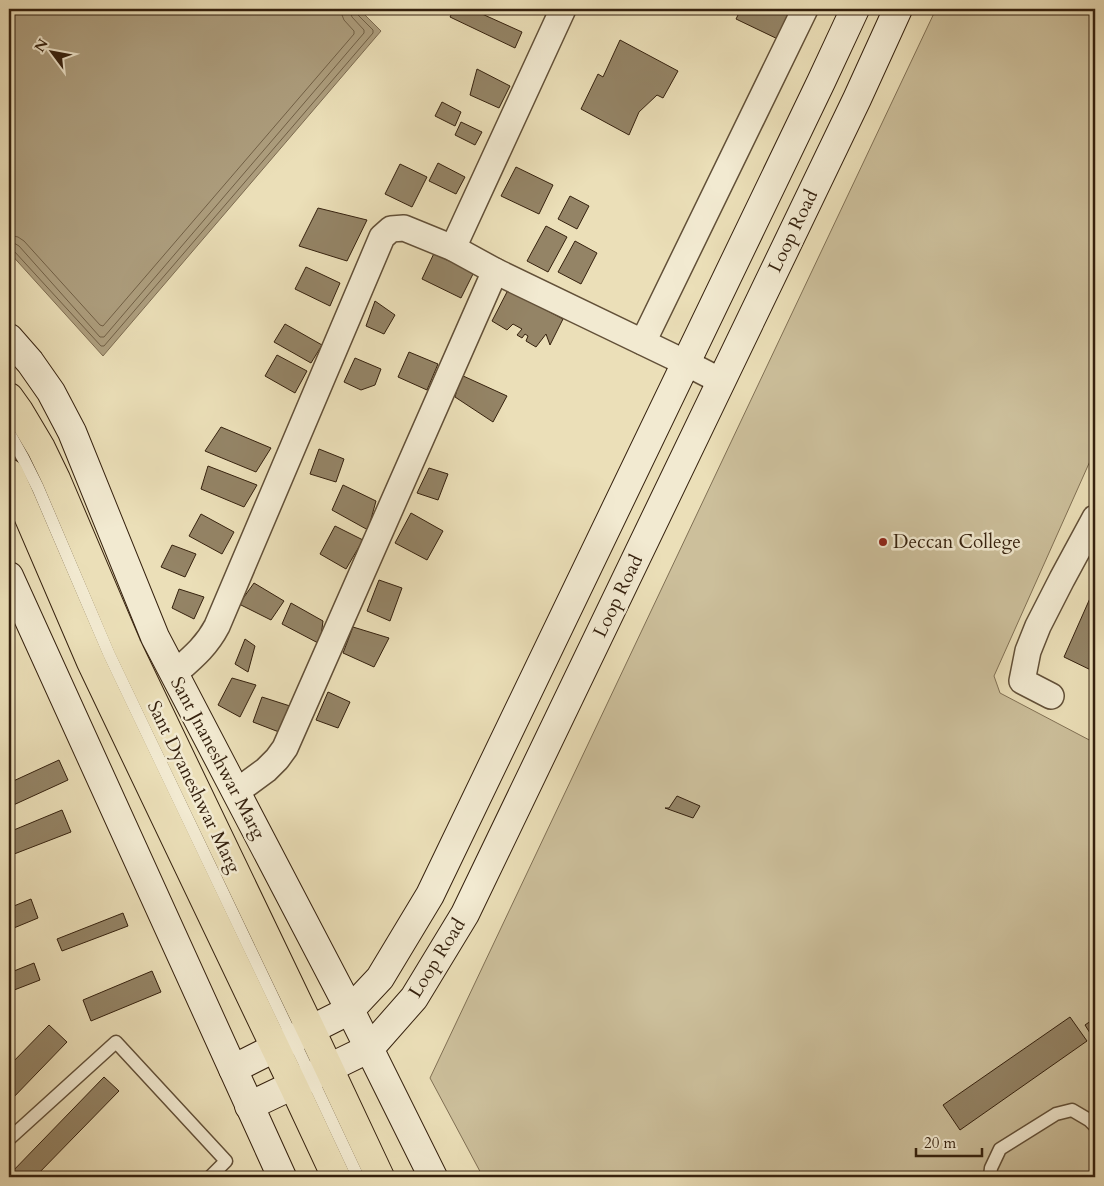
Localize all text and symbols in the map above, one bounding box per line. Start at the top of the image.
north arrow [28,28,78,78]
text: N [30,35,53,56]
street label: Loop Road [762,185,824,277]
place label: Deccan College [893,529,1021,555]
marker: Deccan College [877,536,889,548]
street label: Loop Road [587,550,649,642]
street label: Sant Jnaneshwar Marg [164,672,272,844]
street label: Sant Dyaneshwar Marg [141,696,247,878]
street label: Loop Road [402,913,472,1003]
scale bar [916,1126,983,1158]
text: 20 m [924,1133,956,1153]

